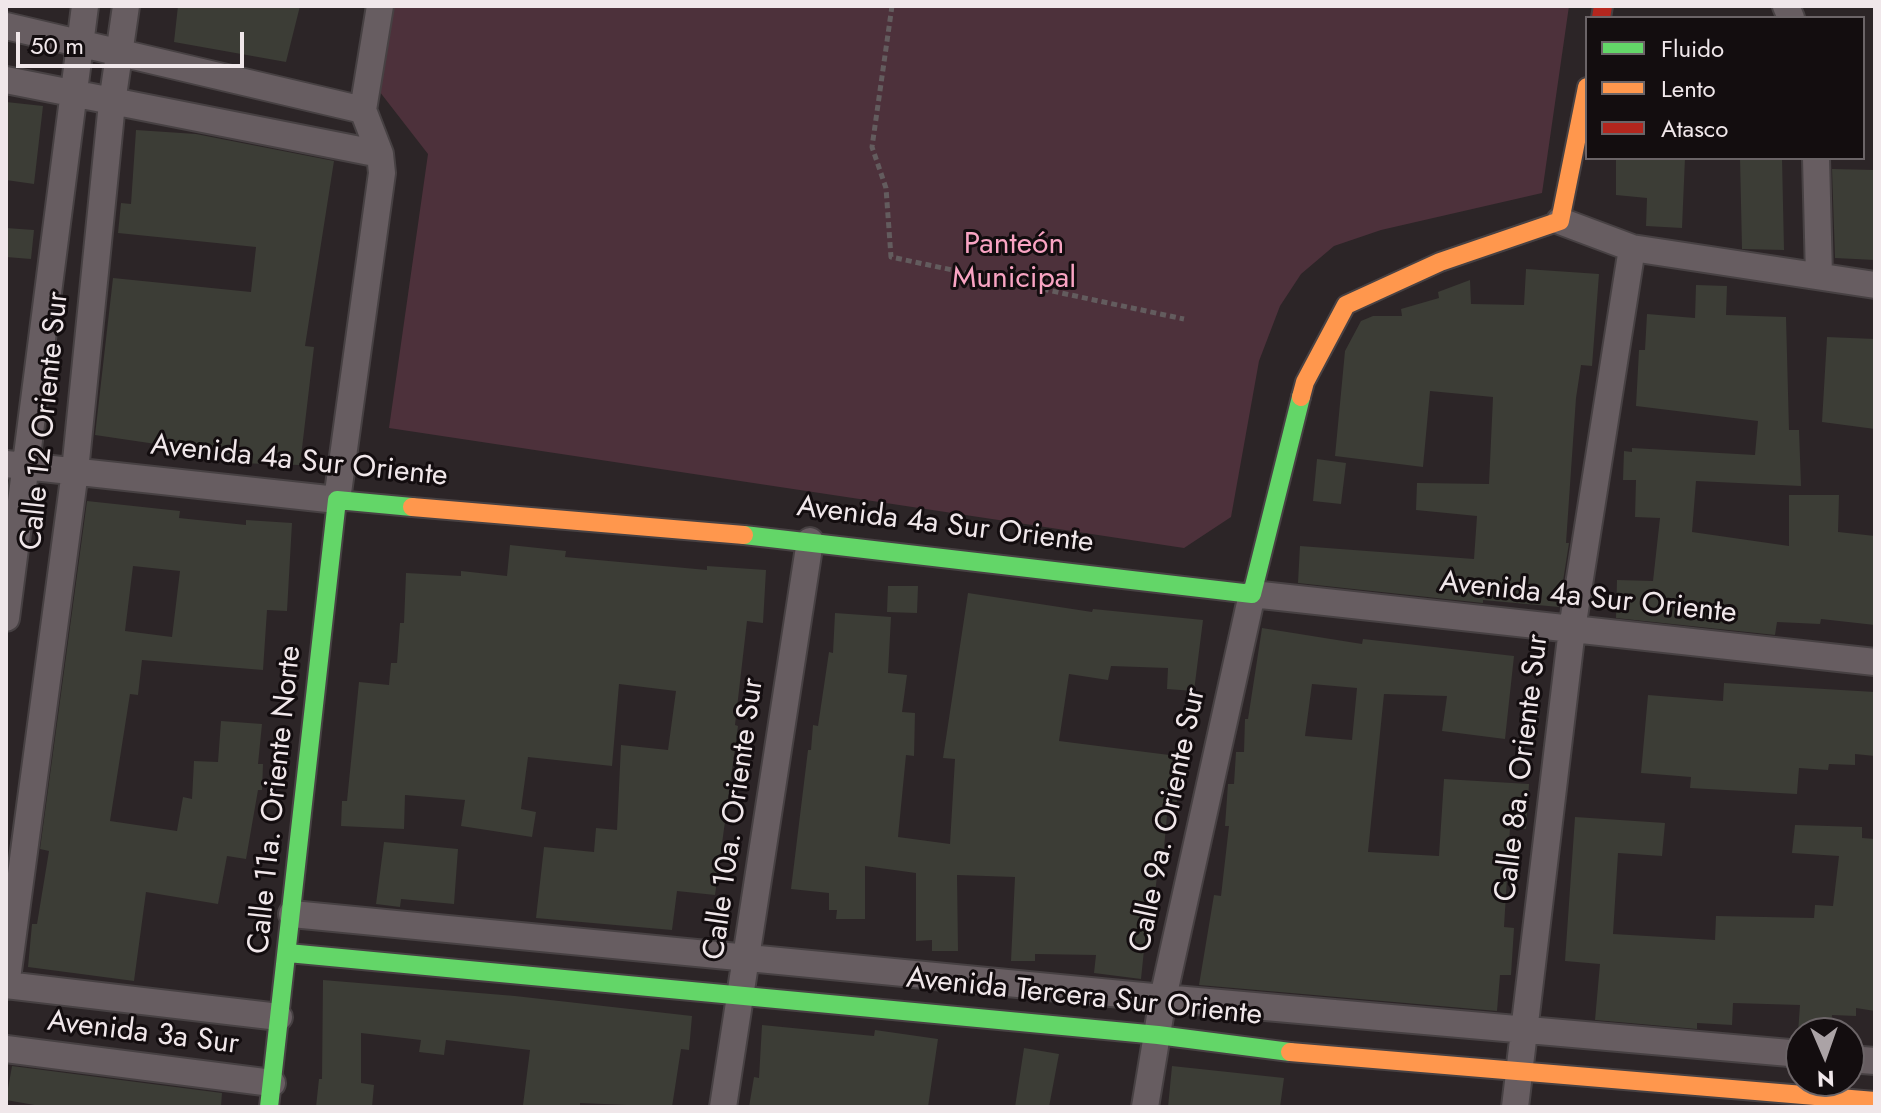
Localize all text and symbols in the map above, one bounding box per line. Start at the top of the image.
scale bar [20,16,248,66]
legend [1585,16,1865,160]
text: 50 m [30,28,84,63]
text: Fluido [1661,31,1724,66]
text: Lento [1661,71,1716,106]
text: Atasco [1661,111,1728,146]
park label: Panteón Municipal [952,228,1076,298]
street label: Calle 12 Oriente Sur [15,290,77,552]
street label: Avenida 4a Sur Oriente [149,428,449,496]
street label: Avenida 4a Sur Oriente [795,490,1095,562]
street label: Avenida 4a Sur Oriente [1438,565,1738,633]
street label: Calle 8a. Oriente Sur [1489,632,1557,904]
street label: Calle 11a. Oriente Norte [242,644,310,956]
street label: Calle 10a. Oriente Sur [697,676,773,962]
street label: Calle 9a. Oriente Sur [1123,685,1215,955]
street label: Avenida Tercera Sur Oriente [904,961,1264,1035]
street label: Avenida 3a Sur [45,1004,241,1064]
north arrow [1785,1017,1865,1097]
text: N [1816,1063,1835,1095]

